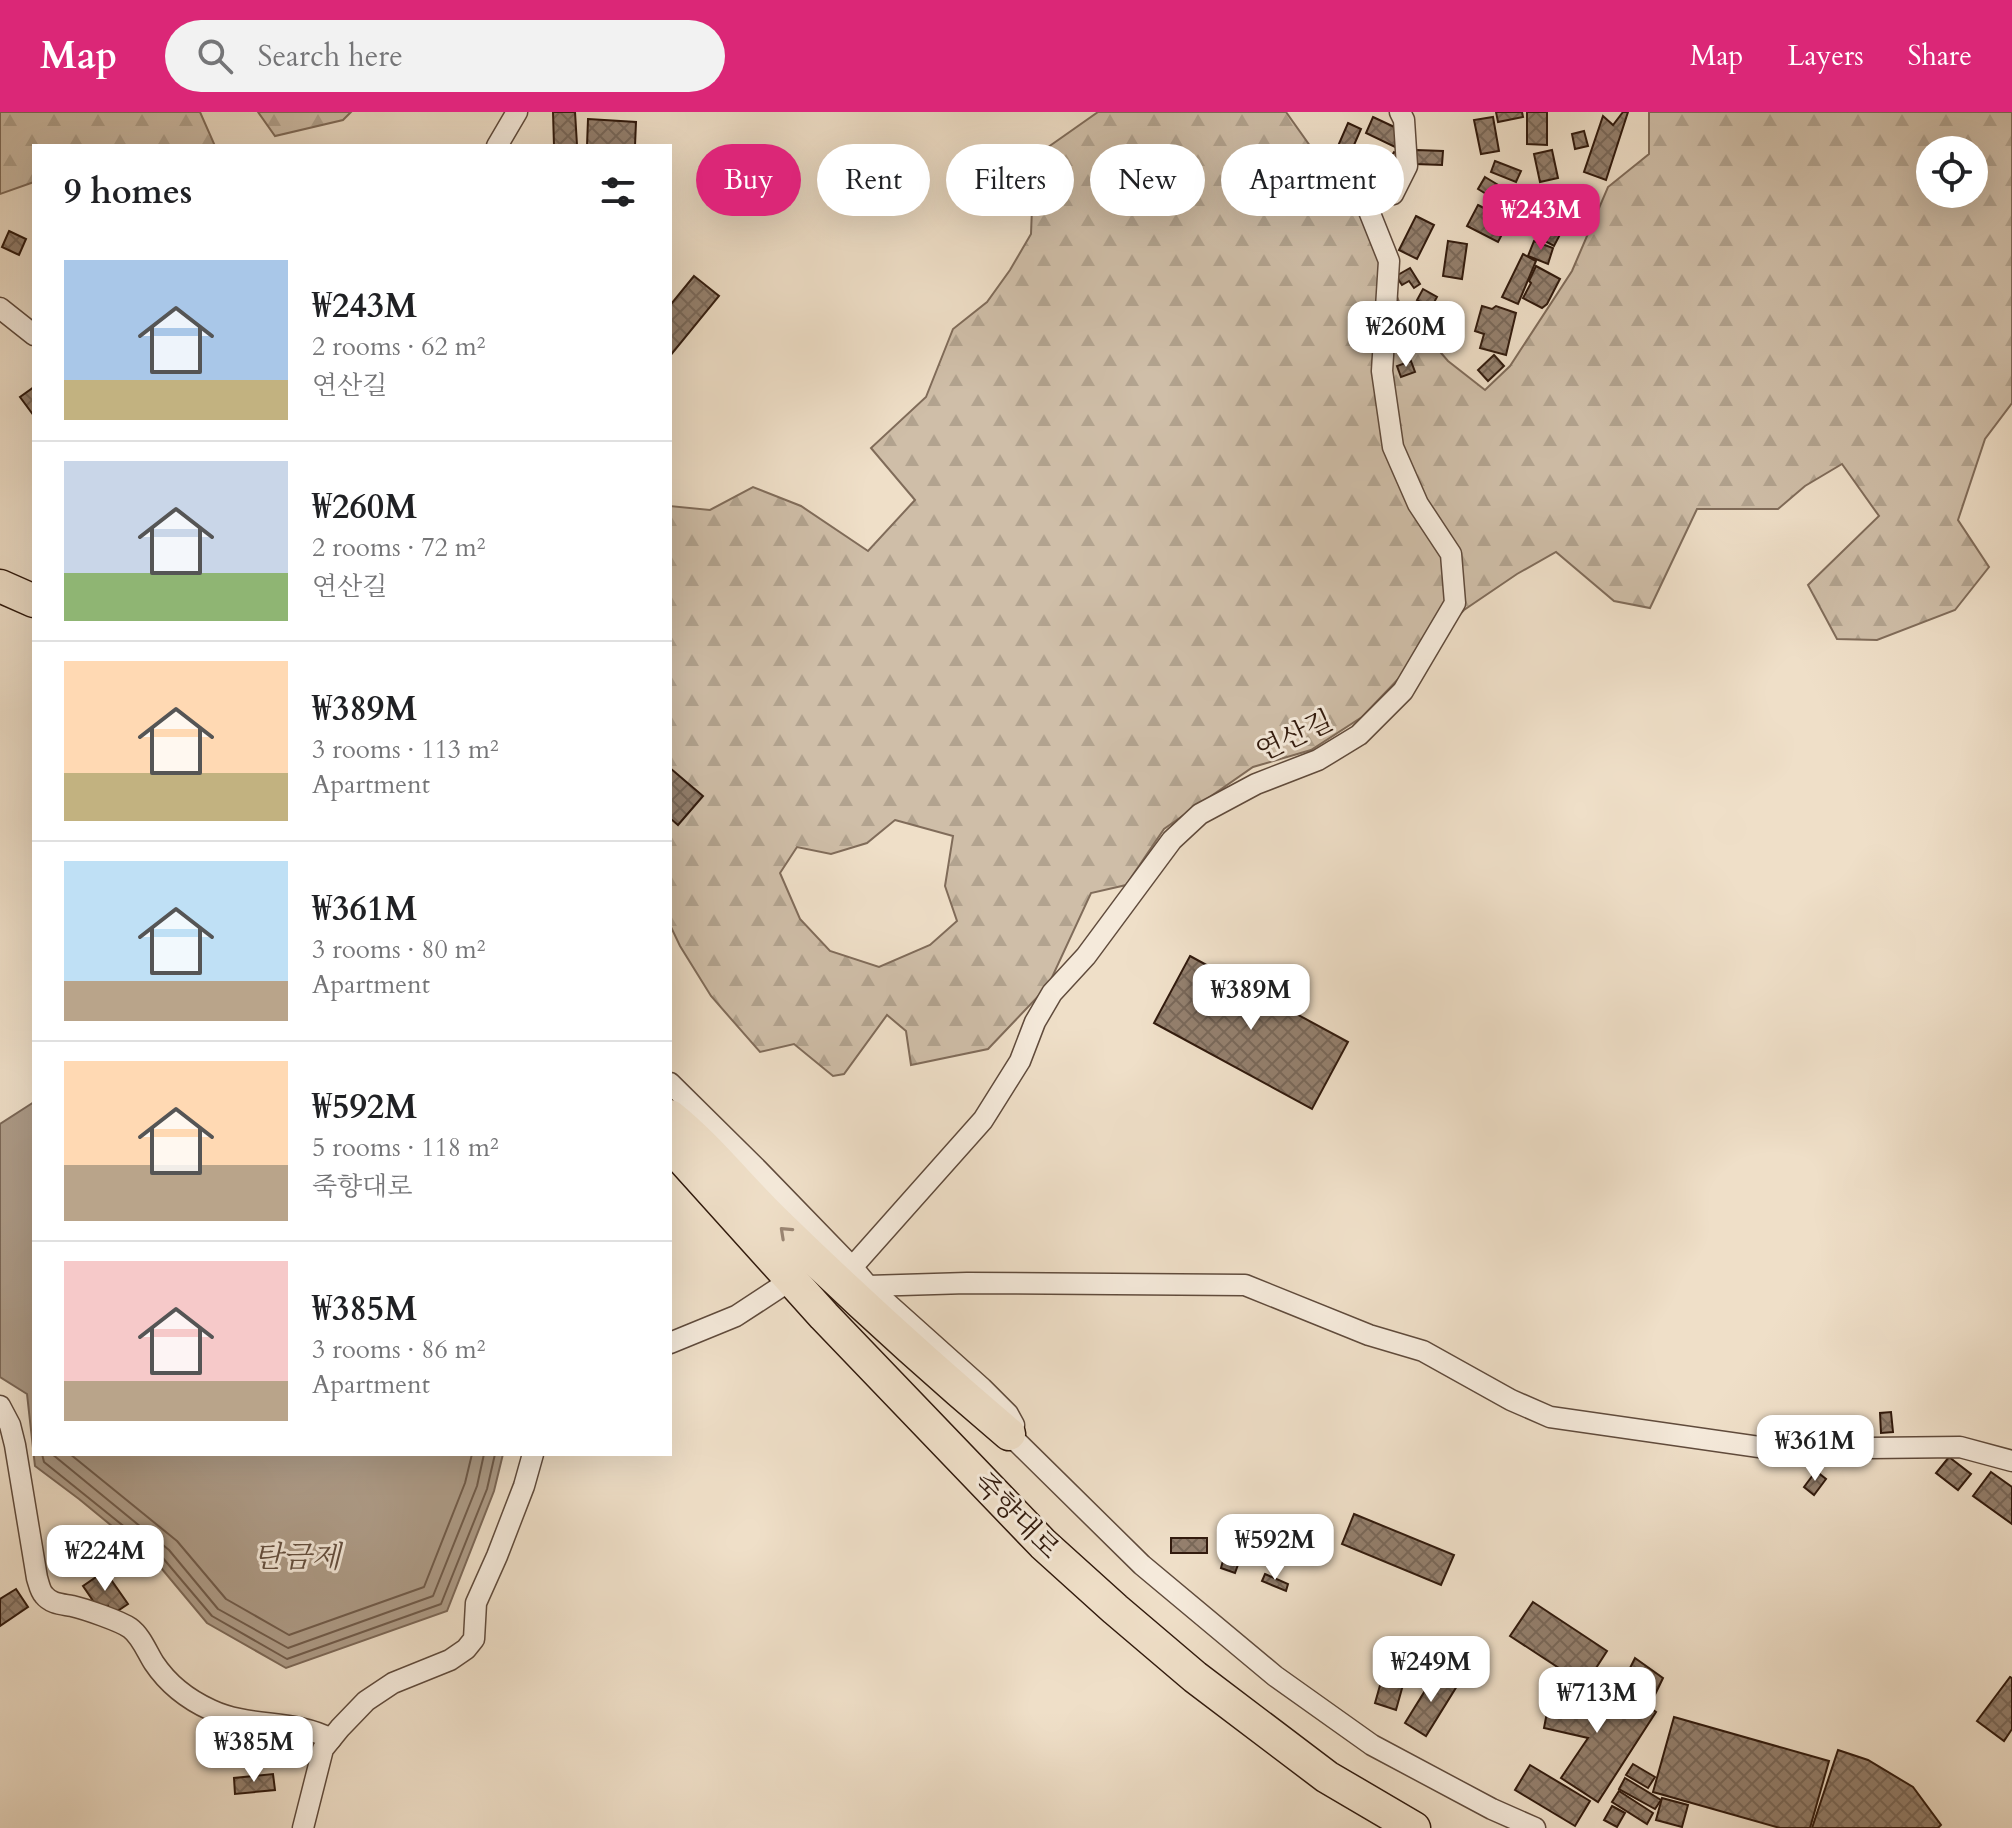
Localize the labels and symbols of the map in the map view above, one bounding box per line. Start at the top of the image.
pin: ₩243M [1485,184,1597,252]
pin: ₩260M [1350,301,1462,369]
street label: 연산길 [1250,702,1339,770]
pin: ₩389M [1195,964,1307,1032]
one-way arrow [780,1227,795,1241]
pin: ₩361M [1759,1415,1871,1483]
street label: 죽향대로 [965,1464,1068,1567]
pin: ₩592M [1219,1514,1331,1582]
pin: ₩224M [49,1525,161,1593]
water label: 탄금제 [254,1537,343,1578]
pin: ₩249M [1375,1636,1487,1704]
pin: ₩713M [1541,1667,1653,1735]
pin: ₩385M [198,1716,310,1784]

